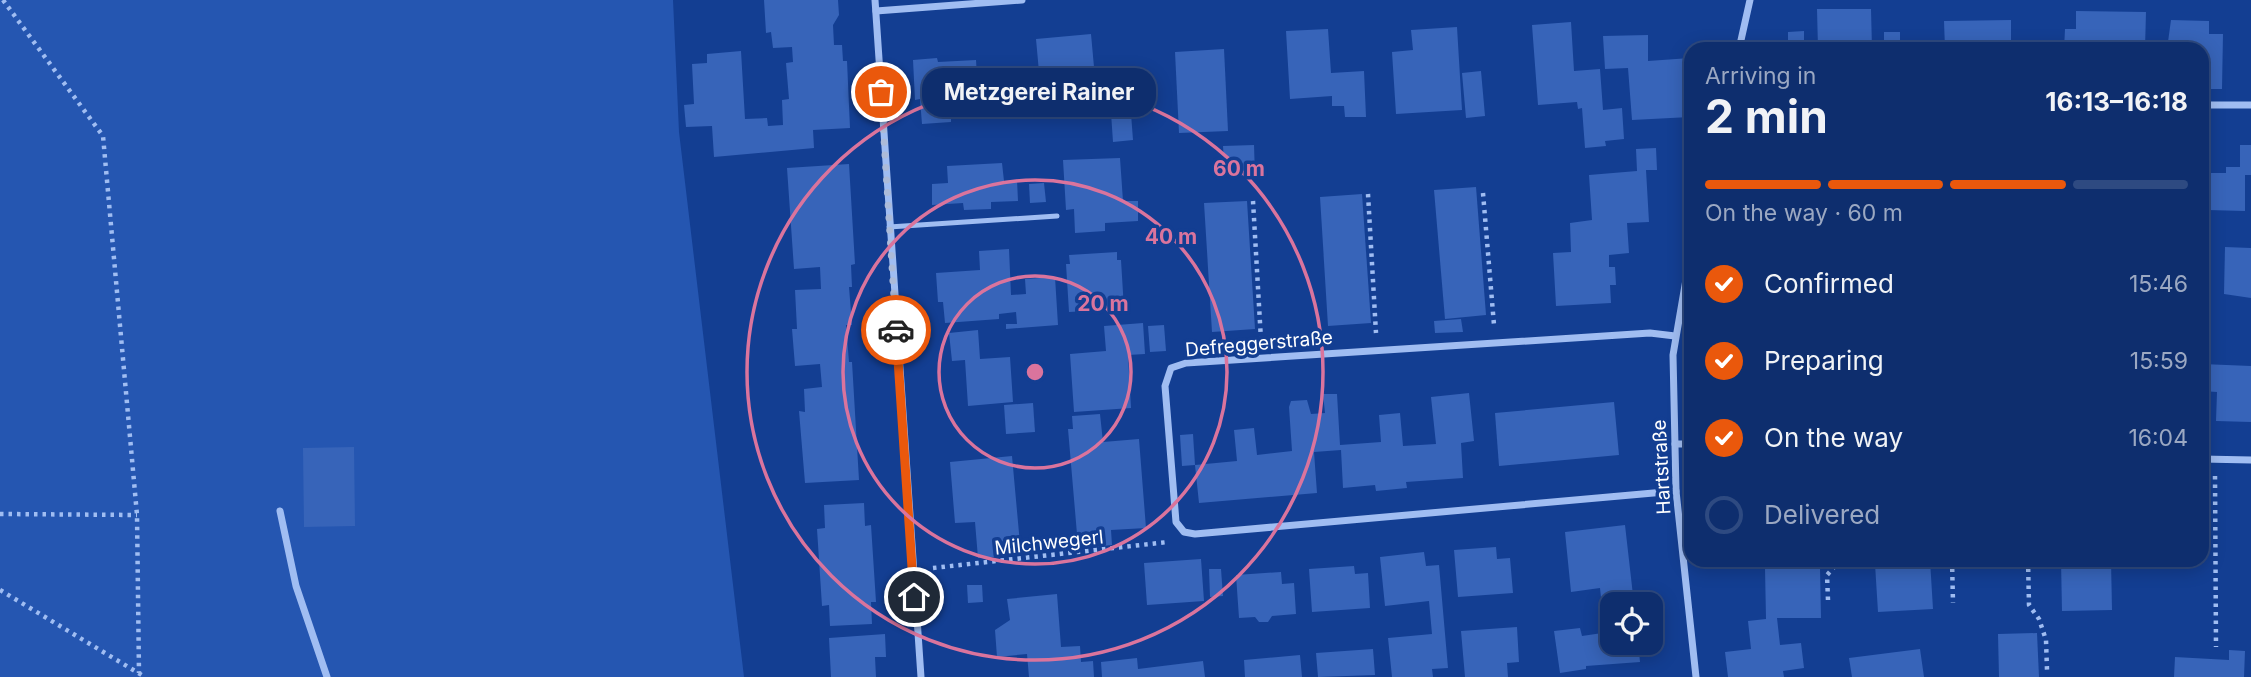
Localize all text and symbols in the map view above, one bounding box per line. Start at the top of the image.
pin [851,62,911,122]
text: Arriving in [1705,62,1816,90]
callout: Metzgerei Rainer [923,68,1158,116]
icon: bag [862,73,900,111]
text: Metzgerei Rainer [944,78,1134,106]
text: 16:13–16:18 [2045,86,2188,117]
text: 2 min [1705,88,1828,144]
text: 60 m [1213,156,1265,181]
text: On the way · 60 m [1705,199,1903,227]
text: 40 m [1145,224,1197,249]
icon: check [1705,265,1743,303]
text: Confirmed [1764,268,1894,299]
text: 15:46 [2129,270,2188,298]
text: 20 m [1077,291,1129,316]
courier [861,295,931,365]
icon: car [877,311,915,349]
street label: Defreggerstraße [1184,326,1334,361]
icon: check [1705,342,1743,380]
text: Preparing [1764,345,1884,376]
text: 15:59 [2130,347,2188,375]
centre of rings [1023,360,1047,384]
street label: Hartstraße [1648,419,1675,515]
icon: check [1705,419,1743,457]
text: On the way [1764,422,1903,453]
text: 16:04 [2128,424,2188,452]
text: Delivered [1764,499,1880,530]
street label: Milchwegerl [993,525,1105,560]
pin [884,567,944,627]
icon: home [895,578,933,616]
map controls [1600,592,1663,655]
button: locate [1600,592,1663,655]

